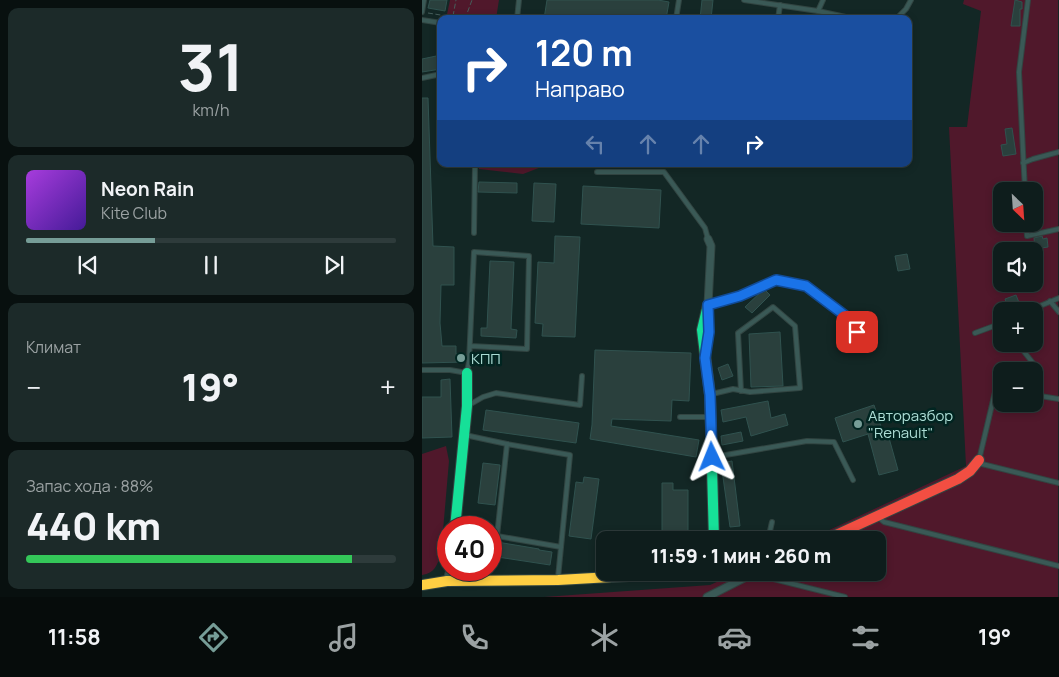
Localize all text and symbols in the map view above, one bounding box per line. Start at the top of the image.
text: 31 [178,22,244,111]
text: 120 m [535,29,633,77]
icon: right [452,35,517,100]
text: Направо [535,74,625,104]
text: km/h [192,99,230,121]
icon: left [581,130,609,158]
icon: ahead [634,130,662,158]
icon: ahead [687,130,715,158]
icon: right [740,130,768,158]
text: Neon Rain [101,176,194,202]
north arrow [993,182,1043,232]
map controls [993,182,1043,412]
text: Kite Club [101,202,167,224]
button: sound [993,242,1043,292]
icon: previous [74,251,102,279]
icon: pause [197,251,225,279]
icon: next [320,251,348,279]
button: + [993,302,1043,352]
pin [836,311,878,353]
icon: arrive [843,318,871,346]
text: Климат [26,336,81,358]
place label: КПП [471,348,501,369]
marker: КПП [455,352,467,364]
text: 19° [181,360,239,412]
button: − [993,362,1043,412]
text: − [26,368,41,406]
text: + [380,368,396,406]
place label: Авторазбор "Renault" [868,405,953,443]
marker: Авторазбор "Renault" [852,418,864,430]
position arrow [685,430,737,482]
text: Запас хода · 88% [26,475,154,497]
text: 440 km [26,499,161,551]
speed limit sign: 40 [437,516,502,581]
text: 11:59 · 1 мин · 260 m [651,543,831,569]
icon: directions [196,620,231,655]
icon: music [326,620,361,655]
icon: phone [457,620,492,655]
icon: climate [587,620,622,655]
icon: car [717,620,752,655]
icon: filters [848,620,883,655]
text: 11:58 [48,622,101,652]
text: 19° [978,622,1011,652]

